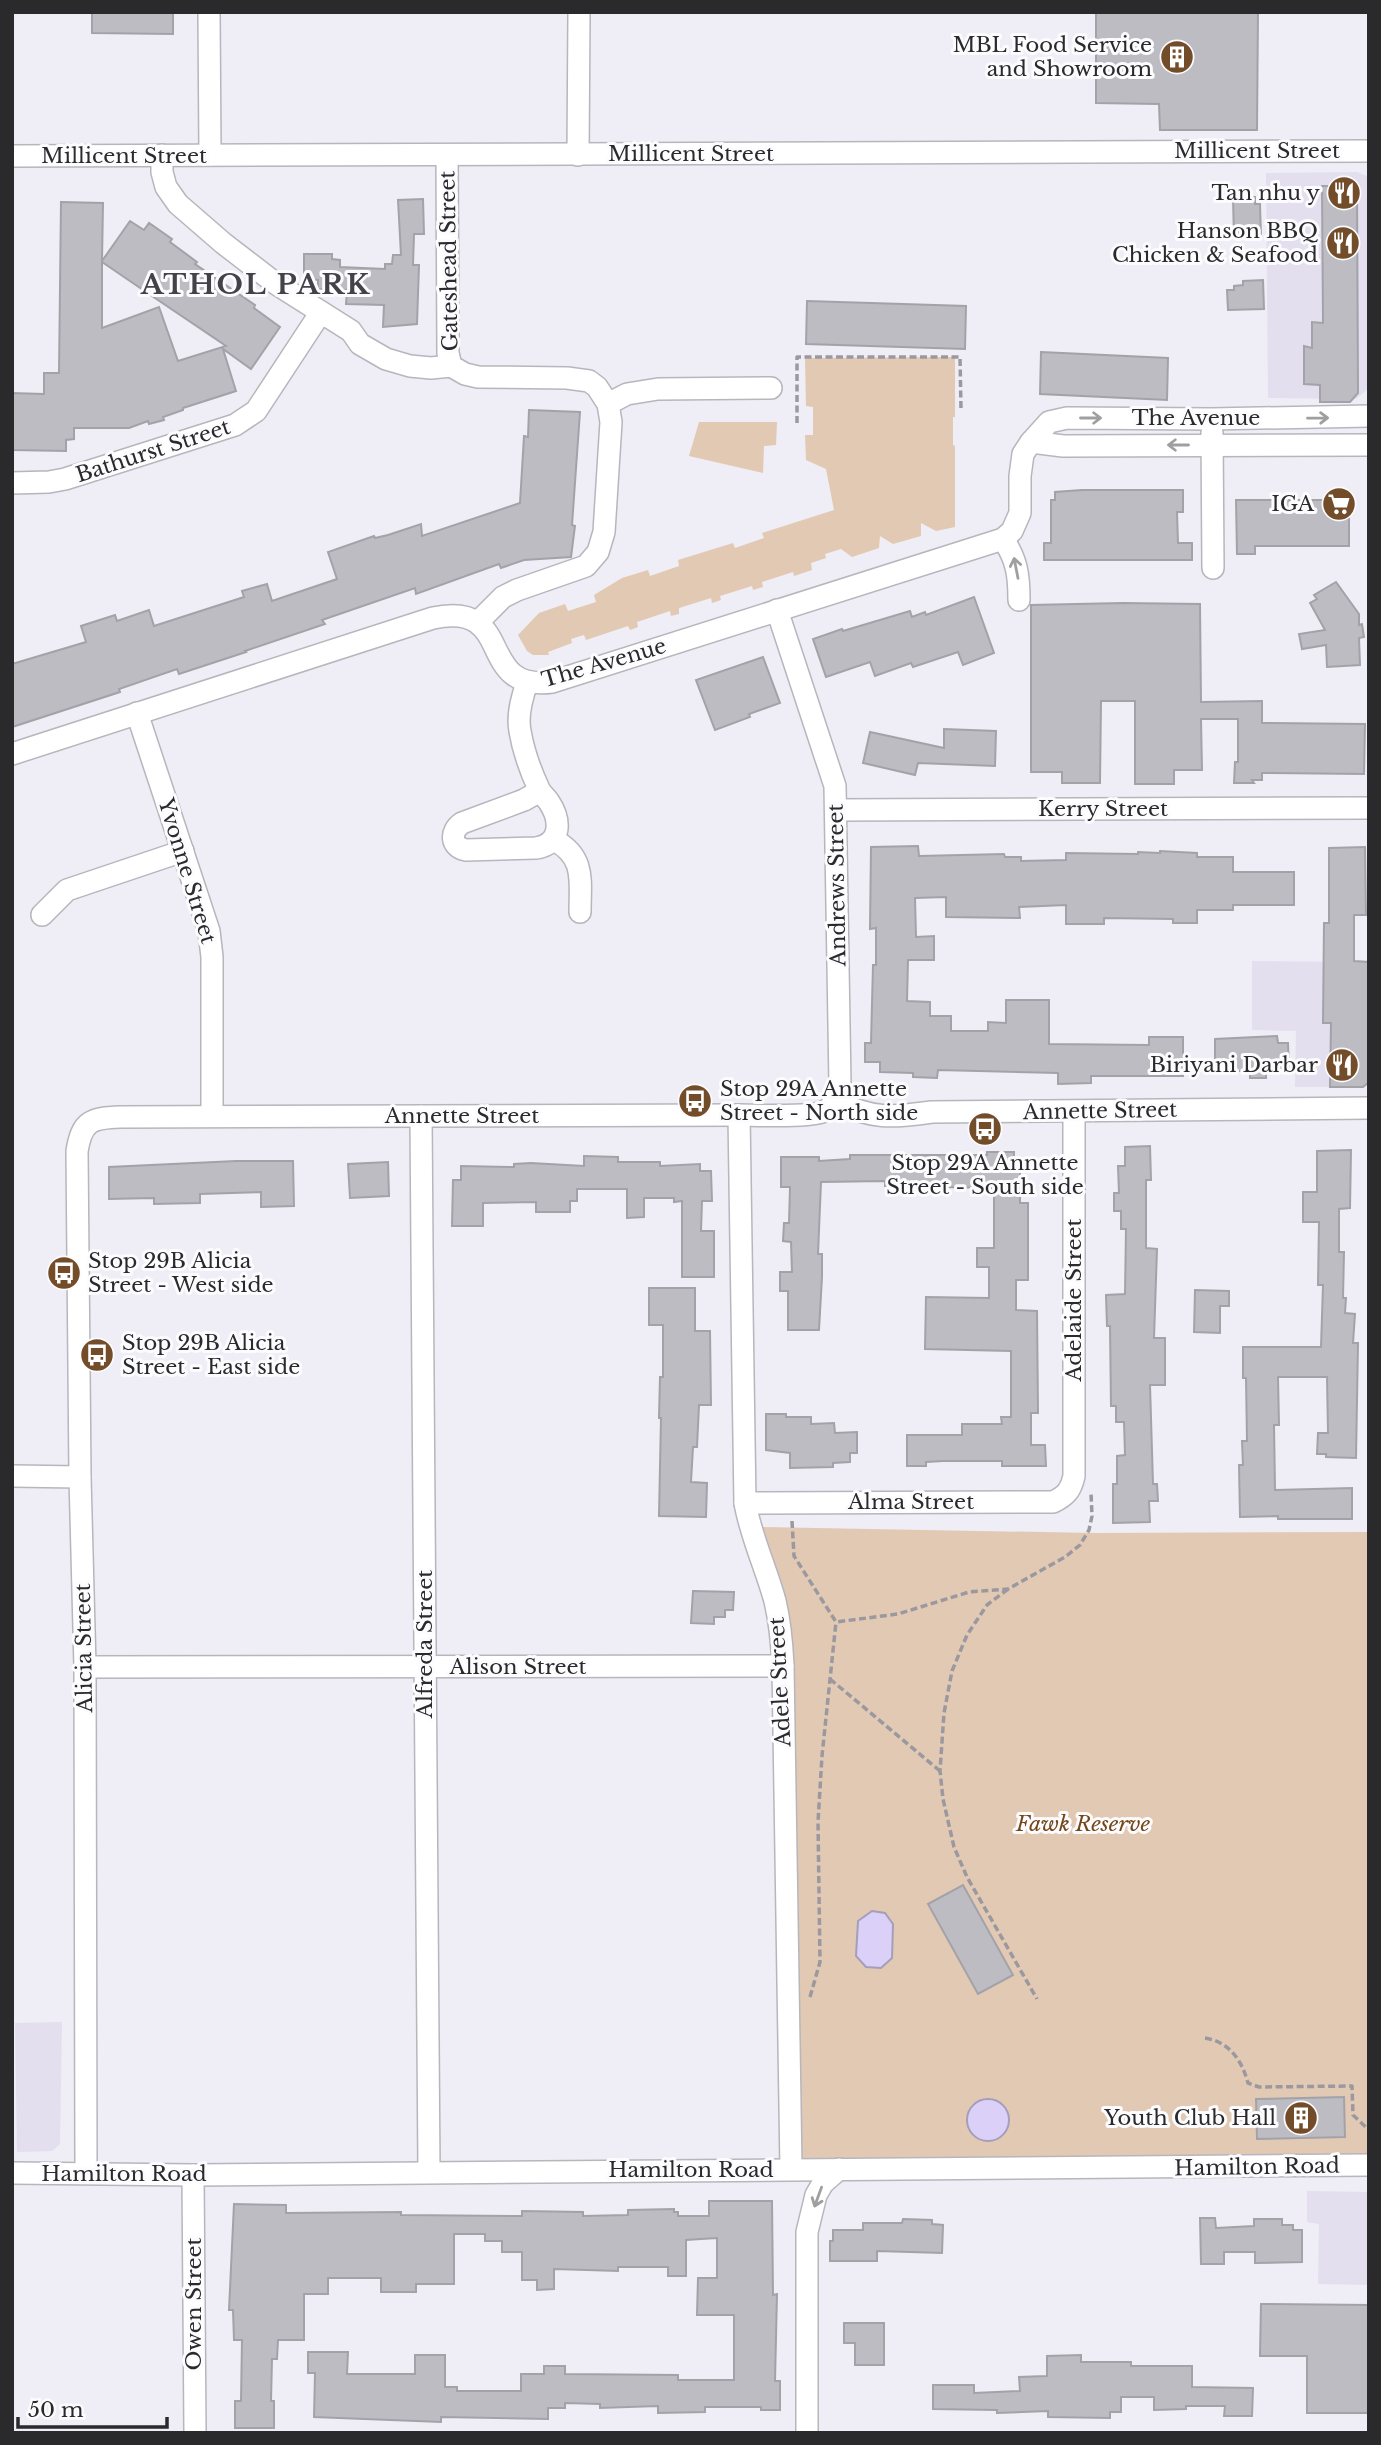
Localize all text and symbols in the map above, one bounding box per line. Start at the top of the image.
place label: MBL Food Service and Showroom [953,32,1152,82]
building icon: MBL Food Service and Showroom [1158,38,1196,76]
street label: Millicent Street [1174,138,1340,164]
street label: Millicent Street [608,141,774,167]
street label: Millicent Street [41,143,207,169]
street label: Gateshead Street [434,170,464,352]
restaurant icon: Tan nhu y [1325,174,1363,212]
place label: Tan nhu y [1211,180,1321,206]
place label: Hanson BBQ Chicken & Seafood [1112,218,1318,268]
restaurant icon: Hanson BBQ Chicken & Seafood [1324,224,1362,262]
district label: ATHOL PARK [140,267,371,302]
street label: The Avenue [1132,405,1260,431]
one-way arrow [1306,411,1329,424]
one-way arrow [1079,412,1102,425]
street label: Bathurst Street [72,414,234,488]
one-way arrow [1167,438,1190,452]
supermarket icon: IGA [1320,485,1358,523]
place label: IGA [1271,491,1315,517]
one-way arrow [1009,557,1023,580]
street label: The Avenue [539,633,669,693]
street label: Yvonne Street [152,794,221,947]
street label: Kerry Street [1038,796,1168,822]
street label: Andrews Street [823,803,851,968]
restaurant icon: Biriyani Darbar [1323,1046,1361,1084]
place label: Biriyani Darbar [1150,1052,1318,1078]
place label: Stop 29A Annette Street - North side [720,1076,918,1126]
bus stop icon: Stop 29A Annette Street - North side [676,1082,714,1120]
street label: Annette Street [1022,1097,1177,1125]
street label: Annette Street [384,1103,539,1129]
bus stop icon: Stop 29A Annette Street - South side [966,1110,1004,1148]
place label: Stop 29A Annette Street - South side [886,1150,1084,1200]
street label: Adelaide Street [1061,1218,1087,1383]
place label: Stop 29B Alicia Street - West side [88,1248,274,1298]
bus stop icon: Stop 29B Alicia Street - West side [45,1254,83,1292]
place label: Stop 29B Alicia Street - East side [122,1330,300,1380]
bus stop icon: Stop 29B Alicia Street - East side [78,1336,116,1374]
street label: Alma Street [847,1489,974,1515]
street label: Alfreda Street [412,1570,438,1719]
street label: Alicia Street [70,1583,98,1714]
street label: Adele Street [764,1616,796,1749]
street label: Alison Street [448,1654,587,1680]
park label: Fawk Reserve [1015,1811,1150,1837]
building icon: Youth Club Hall [1282,2099,1320,2137]
place label: Youth Club Hall [1103,2105,1276,2131]
street label: Hamilton Road [1174,2153,1340,2181]
street label: Hamilton Road [608,2157,774,2183]
street label: Hamilton Road [41,2161,207,2187]
one-way arrow [810,2186,823,2207]
street label: Owen Street [181,2237,207,2371]
scale bar [18,2386,166,2430]
text: 50 m [28,2397,84,2423]

